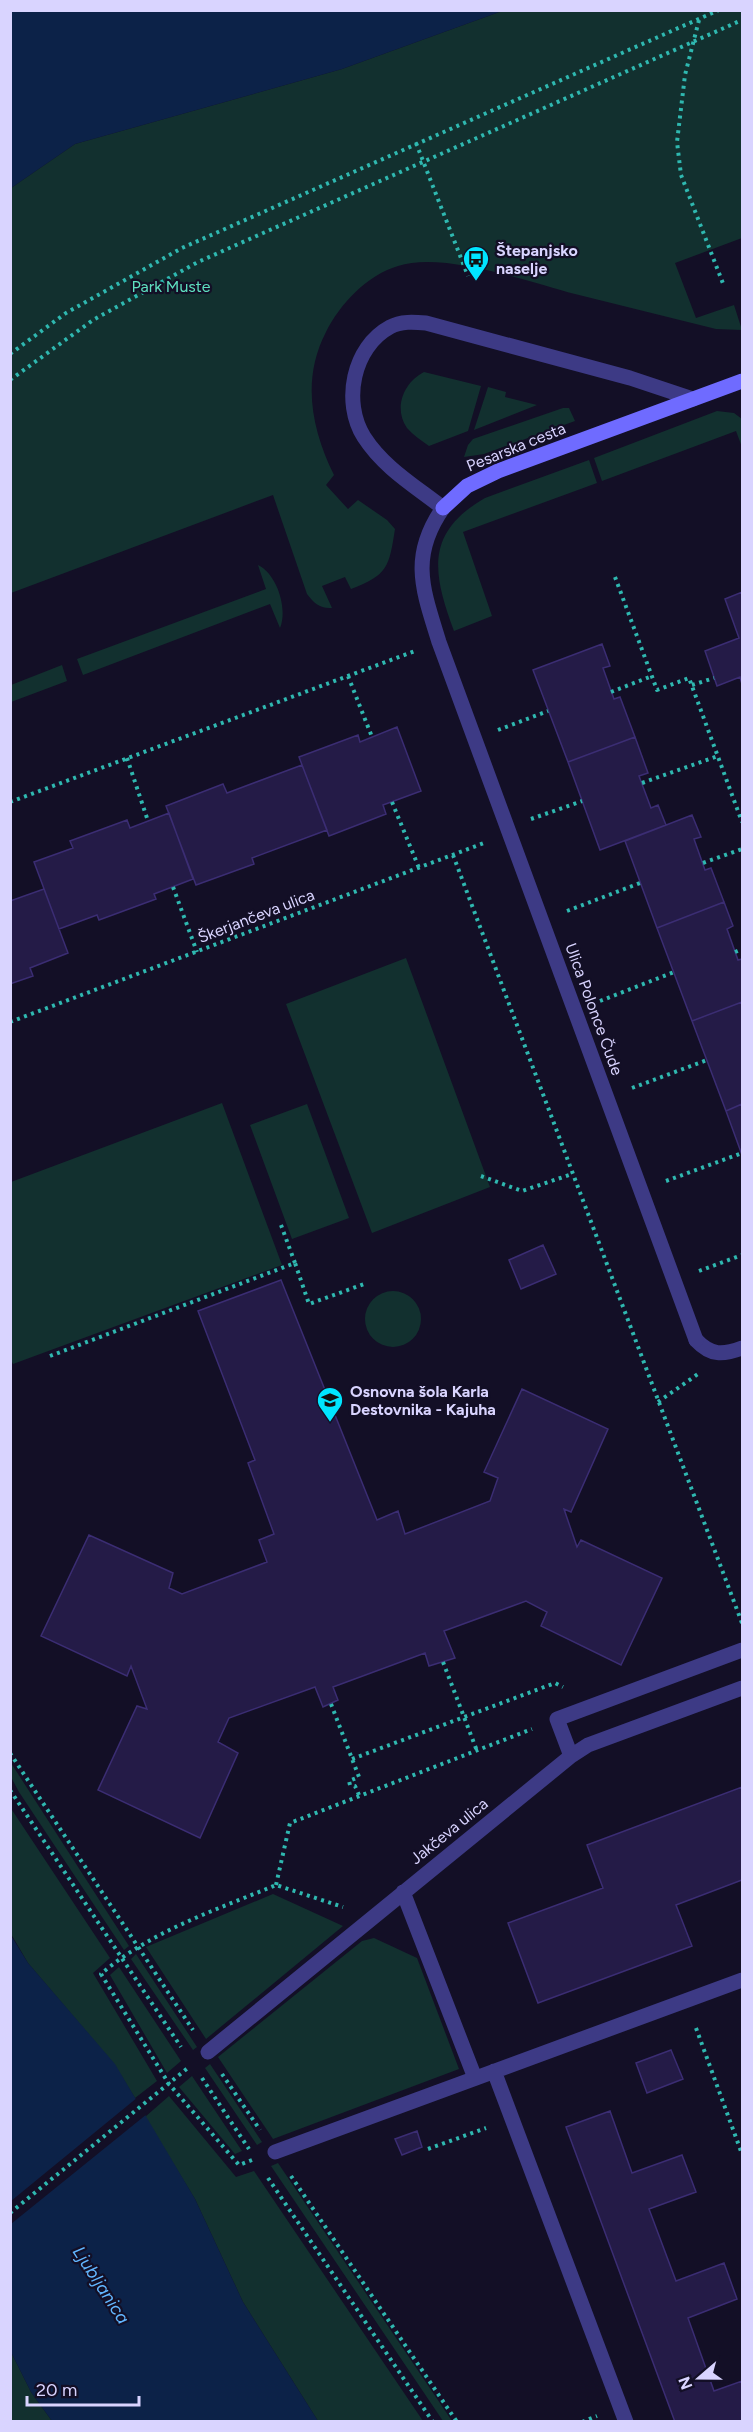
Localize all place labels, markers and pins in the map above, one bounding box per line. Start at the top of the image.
place label: Štepanjsko naselje [496,241,578,278]
bus stop icon: Štepanjsko naselje [461,244,491,282]
place label: Osnovna šola Karla Destovnika - Kajuha [350,1382,496,1419]
school or university icon: Osnovna šola Karla Destovnika - Kajuha [315,1385,345,1423]

